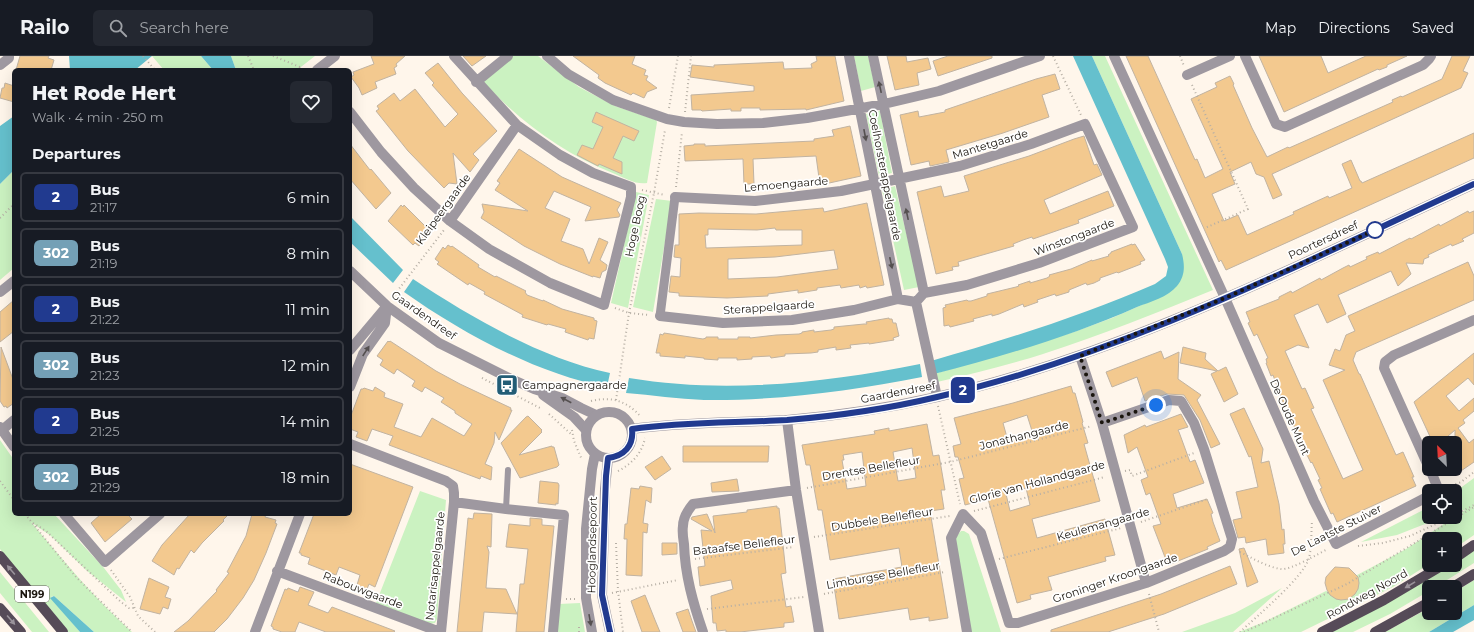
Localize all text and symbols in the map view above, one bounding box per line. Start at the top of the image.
search box [93,10,373,46]
text: Railo [20,16,69,39]
icon: search [107,17,129,39]
text: Search here [139,18,229,37]
text: Map [1265,19,1296,37]
text: Directions [1318,19,1390,37]
text: Saved [1412,19,1454,37]
button: heart [290,81,332,123]
one-way arrow [877,81,883,93]
text: Het Rode Hert [32,82,176,105]
street label: Coelhorsterappelgaarde [865,108,905,242]
text: Walk · 4 min · 250 m [32,109,163,125]
street label: Mantetgaarde [950,126,1030,162]
one-way arrow [862,129,868,141]
text: Departures [32,144,121,163]
street label: Kleipeergaarde [413,171,474,247]
street label: Lemoengaarde [743,173,829,195]
text: Bus [90,180,120,199]
text: 2 [52,188,60,206]
text: 6 min [287,188,330,207]
street label: Hoge Boog [622,194,648,258]
text: 21:17 [90,199,117,215]
one-way arrow [904,208,910,220]
street label: Winstongaarde [1032,215,1117,259]
street label: Poortersdreef [1286,217,1361,262]
unlabelled marker [1366,221,1384,239]
text: Bus [90,236,120,255]
text: 302 [43,244,69,262]
text: 8 min [286,244,330,263]
text: 21:19 [90,255,117,271]
one-way arrow [888,257,894,269]
street label: Gaardendreef [389,287,460,343]
text: Bus [90,292,120,311]
street label: Sterappelgaarde [723,297,815,317]
text: 2 [52,300,60,318]
text: 11 min [285,300,330,319]
text: 21:22 [90,311,120,327]
one-way arrow [362,346,370,356]
text: Bus [90,348,120,367]
text: 302 [43,356,69,374]
text: 12 min [282,356,330,375]
text: 21:23 [90,367,120,383]
bus stop icon: Campagnergaarde [494,372,520,398]
line badge: 2 [950,377,976,403]
street label: De Oude Munt [1267,377,1313,458]
place label: Campagnergaarde [522,378,627,392]
street label: Gaardendreef [859,378,938,406]
text: 2 [959,381,967,399]
your location [1146,395,1166,415]
one-way arrow [560,397,572,403]
text: Bus [90,404,120,423]
text: 2 [52,412,60,430]
text: 14 min [281,412,330,431]
street label: Jonathangaarde [977,417,1070,453]
text: 21:25 [90,423,120,439]
north arrow [1422,436,1462,476]
map controls [1422,436,1462,620]
street label: Drentse Bellefleur [821,452,921,484]
street label: Glorie van Hollandgaarde [968,457,1107,507]
text: Bus [90,460,120,479]
text: 302 [43,468,69,486]
text: 18 min [281,468,330,487]
text: 21:29 [90,479,120,495]
button: locate [1422,484,1462,524]
street label: Hooglandsepoort [584,496,600,594]
street label: De Laatste Stuiver [1288,501,1384,559]
street label: Dubbele Bellefleur [830,504,934,534]
street label: Keulemangaarde [1055,504,1151,544]
street label: Notarisappelgaarde [422,511,448,621]
street label: Bataafse Bellefleur [692,532,796,558]
button: + [1422,532,1462,572]
street label: Groninger Kroongaarde [1051,550,1180,606]
street label: Limburgse Bellefleur [825,558,941,592]
one-way arrow [7,564,16,575]
street label: Rondweg Noord [1324,566,1410,622]
street label: Rabouwgaarde [321,568,405,612]
button: − [1422,580,1462,620]
one-way arrow [1405,581,1415,589]
road number: N199 [15,586,49,602]
one-way arrow [587,614,593,626]
one-way arrow [6,615,15,625]

